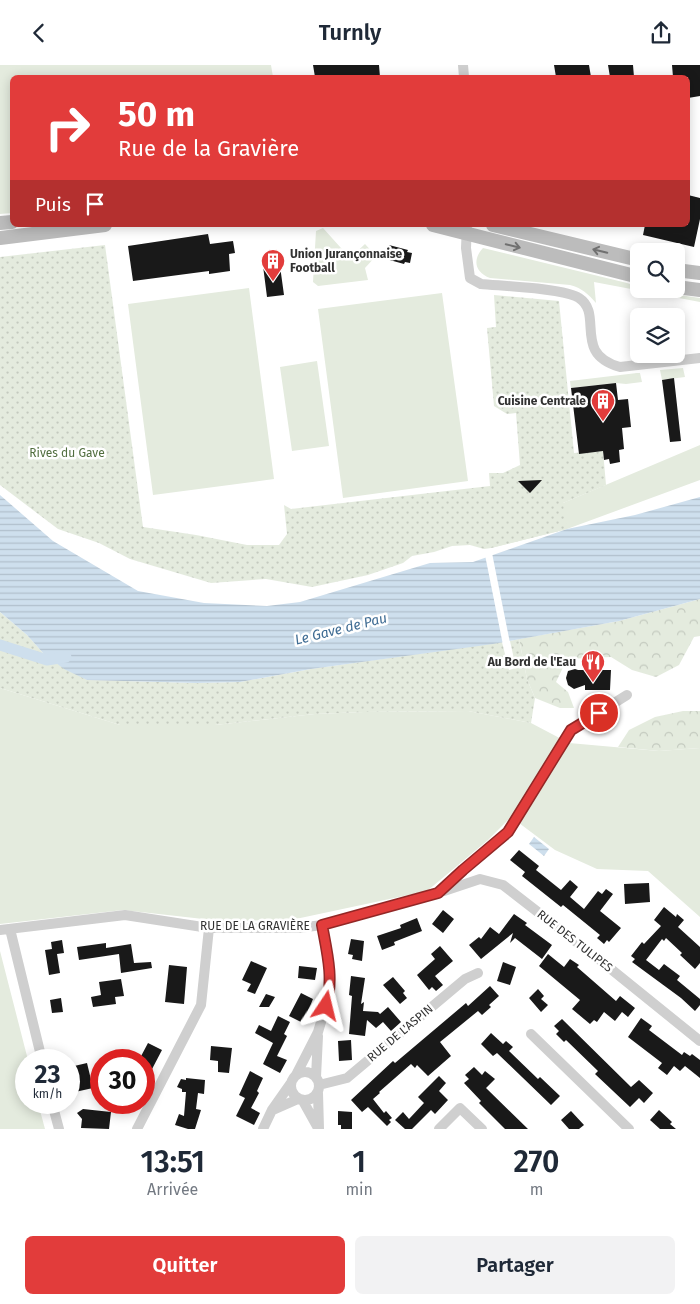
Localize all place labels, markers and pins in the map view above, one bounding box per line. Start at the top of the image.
place label: Union Jurançonnaise Football [290,247,403,275]
building icon: Union Jurançonnaise Football [260,248,286,282]
building icon: Cuisine Centrale [590,388,616,422]
place label: Cuisine Centrale [498,394,586,408]
restaurant icon: Au Bord de l'Eau [580,649,606,683]
place label: Au Bord de l'Eau [487,655,576,669]
pin [578,692,620,734]

